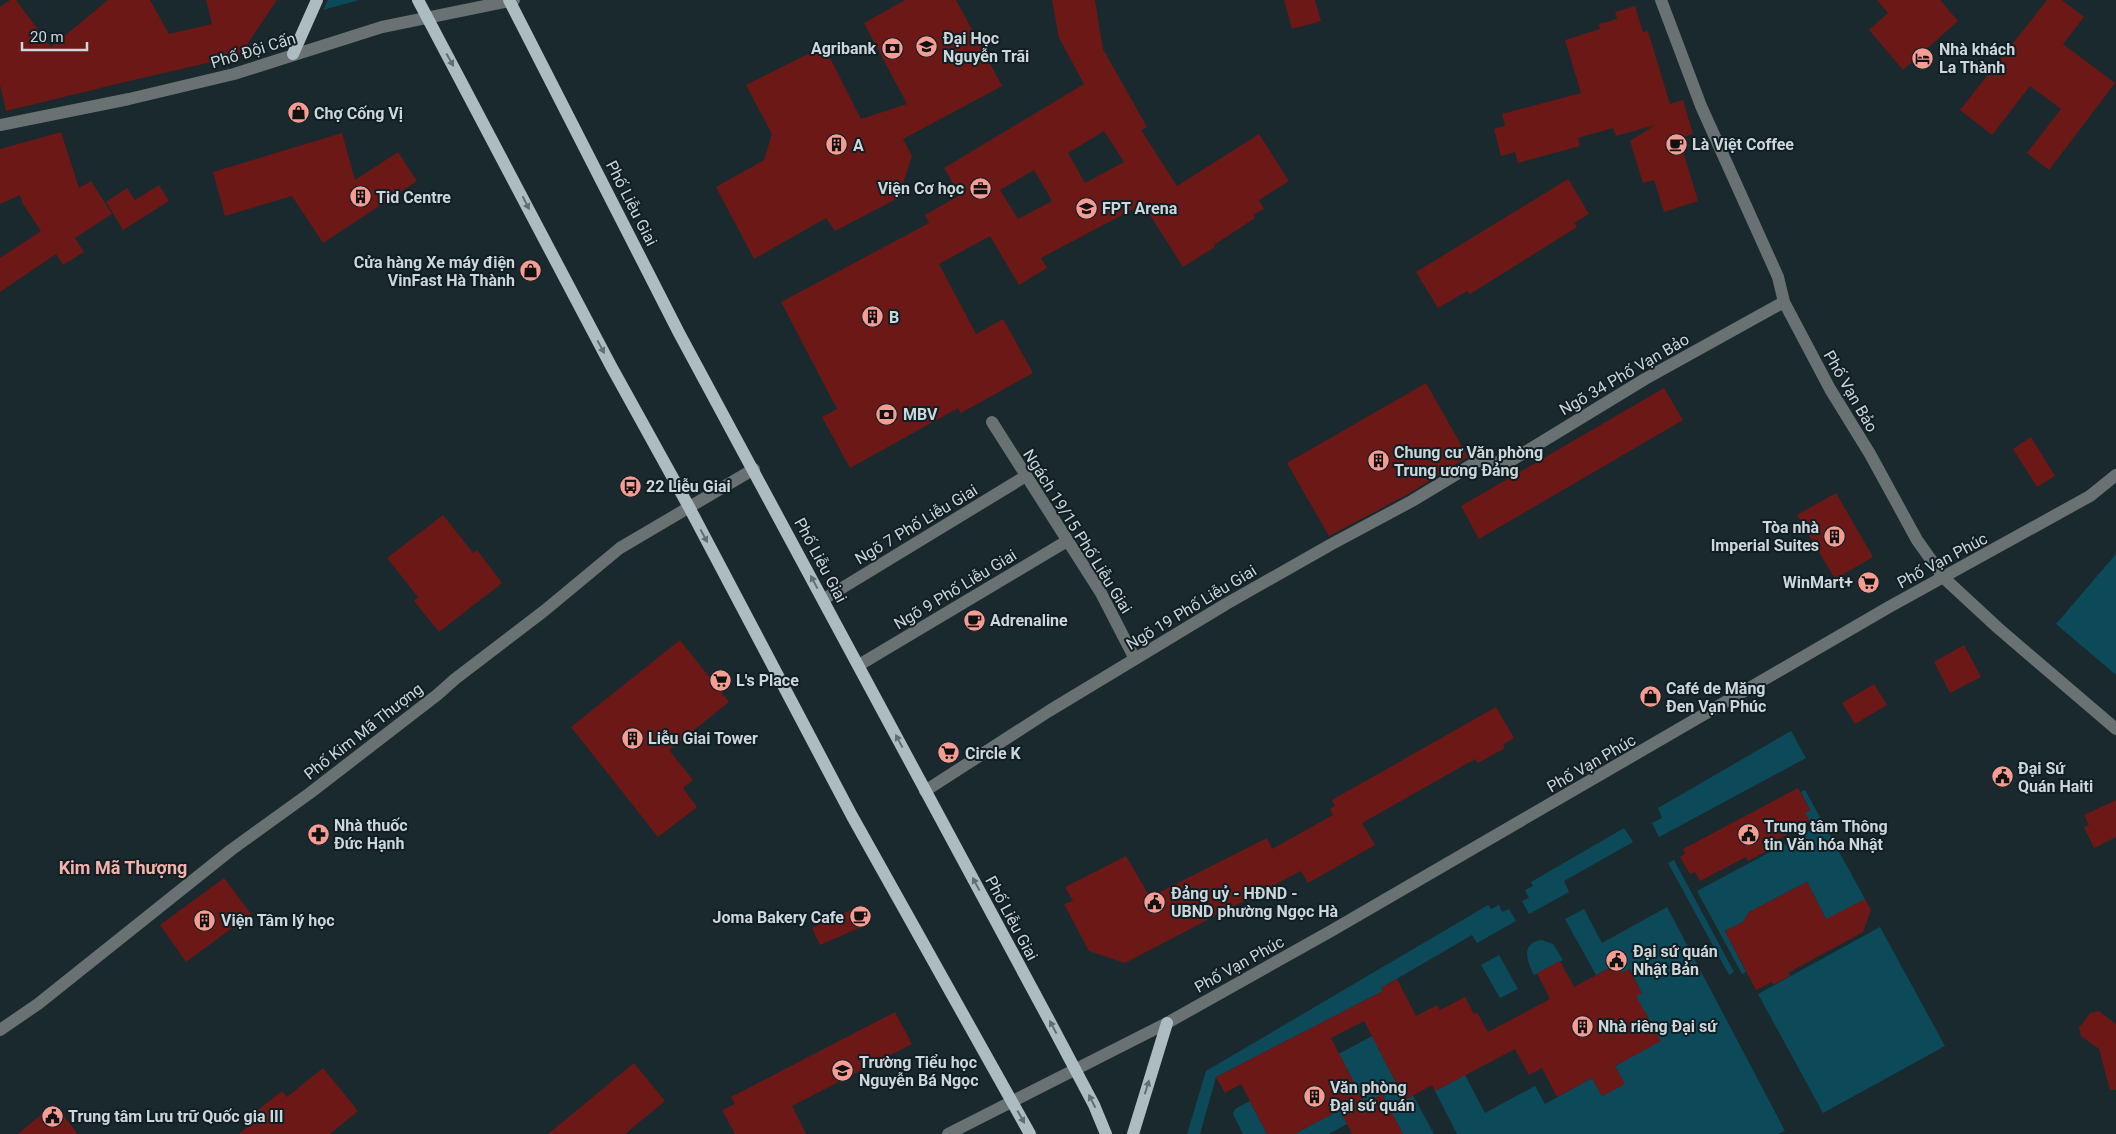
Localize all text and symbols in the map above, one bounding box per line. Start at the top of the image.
scale bar [22,20,88,52]
text: 20 m [30,28,64,46]
street label: Phố Đội Cấn [208,29,298,72]
place label: Đại Học Nguyễn Trãi [943,29,1029,66]
school or university icon: Đại Học Nguyễn Trãi [915,35,939,59]
bank icon: Agribank [880,36,904,60]
place label: Agribank [811,39,876,58]
place label: Nhà khách La Thành [1939,40,2015,77]
hotel icon: Nhà khách La Thành [1911,46,1935,70]
one-way arrow [446,53,455,66]
shop icon: Chợ Cống Vị [286,101,310,125]
place label: Chợ Cống Vị [314,104,403,123]
cafe icon: Là Việt Coffee [1664,132,1688,156]
building icon: A [825,133,849,157]
place label: Là Việt Coffee [1692,135,1794,154]
place label: A [853,136,864,155]
street label: Phố Liễu Giai [602,157,661,249]
office icon: Viện Cơ học [968,176,992,200]
place label: Viện Cơ học [878,179,964,198]
building icon: Tid Centre [348,185,372,209]
place label: Tid Centre [376,188,451,207]
one-way arrow [522,196,530,211]
school or university icon: FPT Arena [1074,196,1098,220]
place label: FPT Arena [1102,199,1178,218]
place label: Cửa hàng Xe máy điện VinFast Hà Thành [354,253,515,290]
shop icon: Cửa hàng Xe máy điện VinFast Hà Thành [519,259,543,283]
building icon: B [861,305,885,329]
place label: B [889,308,899,327]
street label: Ngõ 34 Phố Vạn Bảo [1556,330,1692,419]
one-way arrow [597,341,606,354]
street label: Phố Vạn Bảo [1820,347,1882,435]
bank icon: MBV [875,402,899,426]
place label: MBV [903,405,938,424]
place label: Chung cư Văn phòng Trung ương Đảng [1394,443,1543,480]
street label: Ngách 19/15 Phố Liễu Giai [1019,446,1136,617]
building icon: Chung cư Văn phòng Trung ương Đảng [1366,449,1390,473]
bus stop icon: 22 Liễu Giai [618,474,642,498]
place label: 22 Liễu Giai [646,477,731,496]
street label: Ngõ 7 Phố Liễu Giai [852,480,981,569]
street label: Phố Liễu Giai [790,515,851,606]
place label: Tòa nhà Imperial Suites [1711,518,1819,555]
building icon: Tòa nhà Imperial Suites [1823,524,1847,548]
one-way arrow [700,529,708,544]
street label: Phố Vạn Phúc [1894,529,1991,592]
street label: Ngõ 9 Phố Liễu Giai [891,545,1020,634]
street label: Ngõ 19 Phố Liễu Giai [1123,561,1260,654]
supermarket icon: WinMart+ [1857,570,1881,594]
place label: WinMart+ [1783,573,1853,592]
one-way arrow [810,574,818,589]
cafe icon: Adrenaline [962,608,986,632]
place label: Adrenaline [990,611,1068,630]
supermarket icon: L's Place [708,668,732,692]
place label: L's Place [736,671,799,690]
street label: Phố Kim Mã Thượng [300,679,426,784]
place label: Café de Măng Đen Vạn Phúc [1666,679,1766,716]
shop icon: Café de Măng Đen Vạn Phúc [1638,685,1662,709]
building icon: Liễu Giai Tower [620,726,644,750]
place label: Liễu Giai Tower [648,729,758,748]
street label: Phố Vạn Phúc [1543,730,1639,797]
one-way arrow [895,733,903,748]
supermarket icon: Circle K [937,741,961,765]
place label: Circle K [965,744,1022,763]
place label: Đại Sứ Quán Haiti [2018,759,2093,796]
public building icon: Đại Sứ Quán Haiti [1990,765,2014,789]
place label: Nhà thuốc Đức Hạnh [334,816,408,853]
place label: Trung tâm Thông tin Văn hóa Nhật [1764,817,1888,854]
pharmacy icon: Nhà thuốc Đức Hạnh [306,822,330,846]
public building icon: Trung tâm Thông tin Văn hóa Nhật [1736,823,1760,847]
district label: Kim Mã Thượng [59,857,187,878]
street label: Phố Liễu Giai [981,873,1042,964]
one-way arrow [971,877,980,891]
place label: Đảng uỷ - HĐND - UBND phường Ngọc Hà [1171,884,1339,921]
public building icon: Đảng uỷ - HĐND - UBND phường Ngọc Hà [1143,890,1167,914]
cafe icon: Joma Bakery Cafe [848,905,872,929]
building icon: Viện Tâm lý học [193,908,217,932]
place label: Joma Bakery Cafe [713,908,844,927]
place label: Viện Tâm lý học [221,911,335,930]
street label: Phố Vạn Phúc [1191,932,1287,997]
place label: Đại sứ quán Nhật Bản [1633,942,1718,979]
public building icon: Đại sứ quán Nhật Bản [1605,948,1629,972]
building icon: Nhà riêng Đại sứ [1570,1014,1594,1038]
place label: Nhà riêng Đại sứ [1598,1017,1718,1036]
one-way arrow [1049,1020,1057,1034]
place label: Trường Tiểu học Nguyễn Bá Ngọc [859,1053,978,1090]
school or university icon: Trường Tiểu học Nguyễn Bá Ngọc [831,1059,855,1083]
place label: Văn phòng Đại sứ quán [1330,1078,1415,1115]
one-way arrow [1144,1080,1152,1095]
building icon: Văn phòng Đại sứ quán [1302,1084,1326,1108]
one-way arrow [1088,1094,1096,1109]
public building icon: Trung tâm Lưu trữ Quốc gia III [40,1104,64,1128]
place label: Trung tâm Lưu trữ Quốc gia III [68,1107,283,1126]
one-way arrow [1017,1110,1025,1125]

